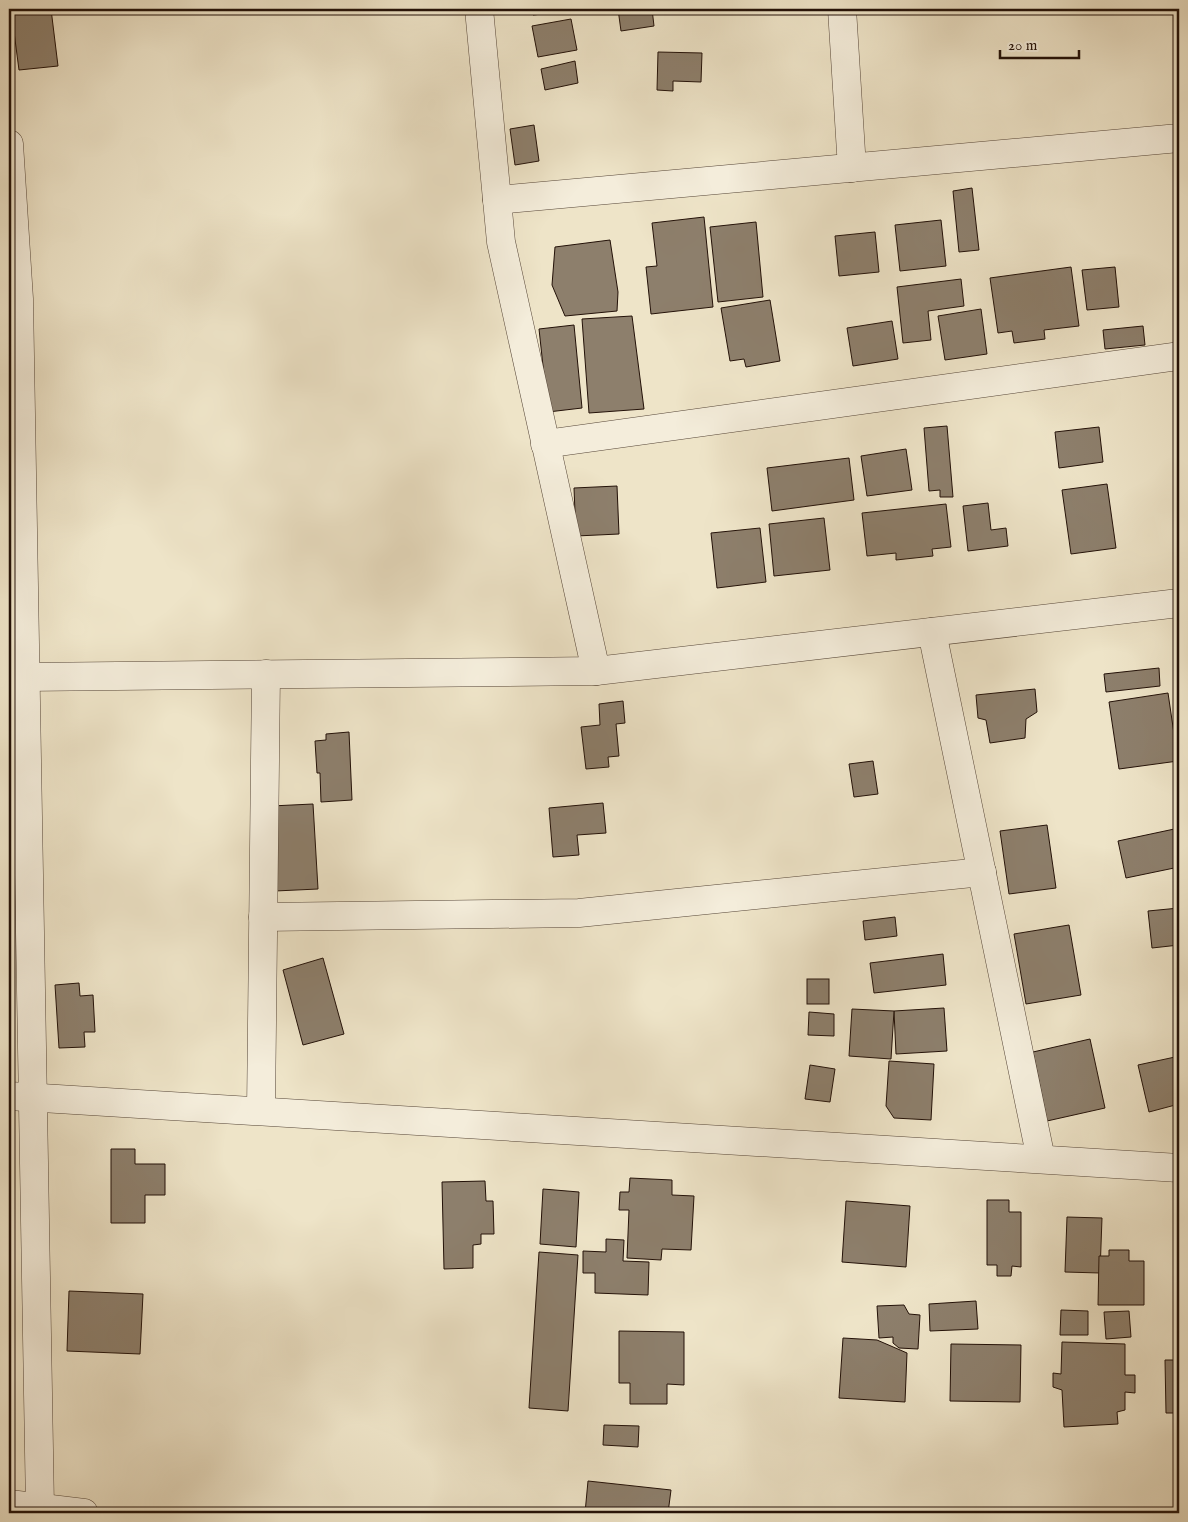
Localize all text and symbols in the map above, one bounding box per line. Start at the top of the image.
scale bar [1000,28,1079,60]
text: 20 m [1008,36,1038,55]

